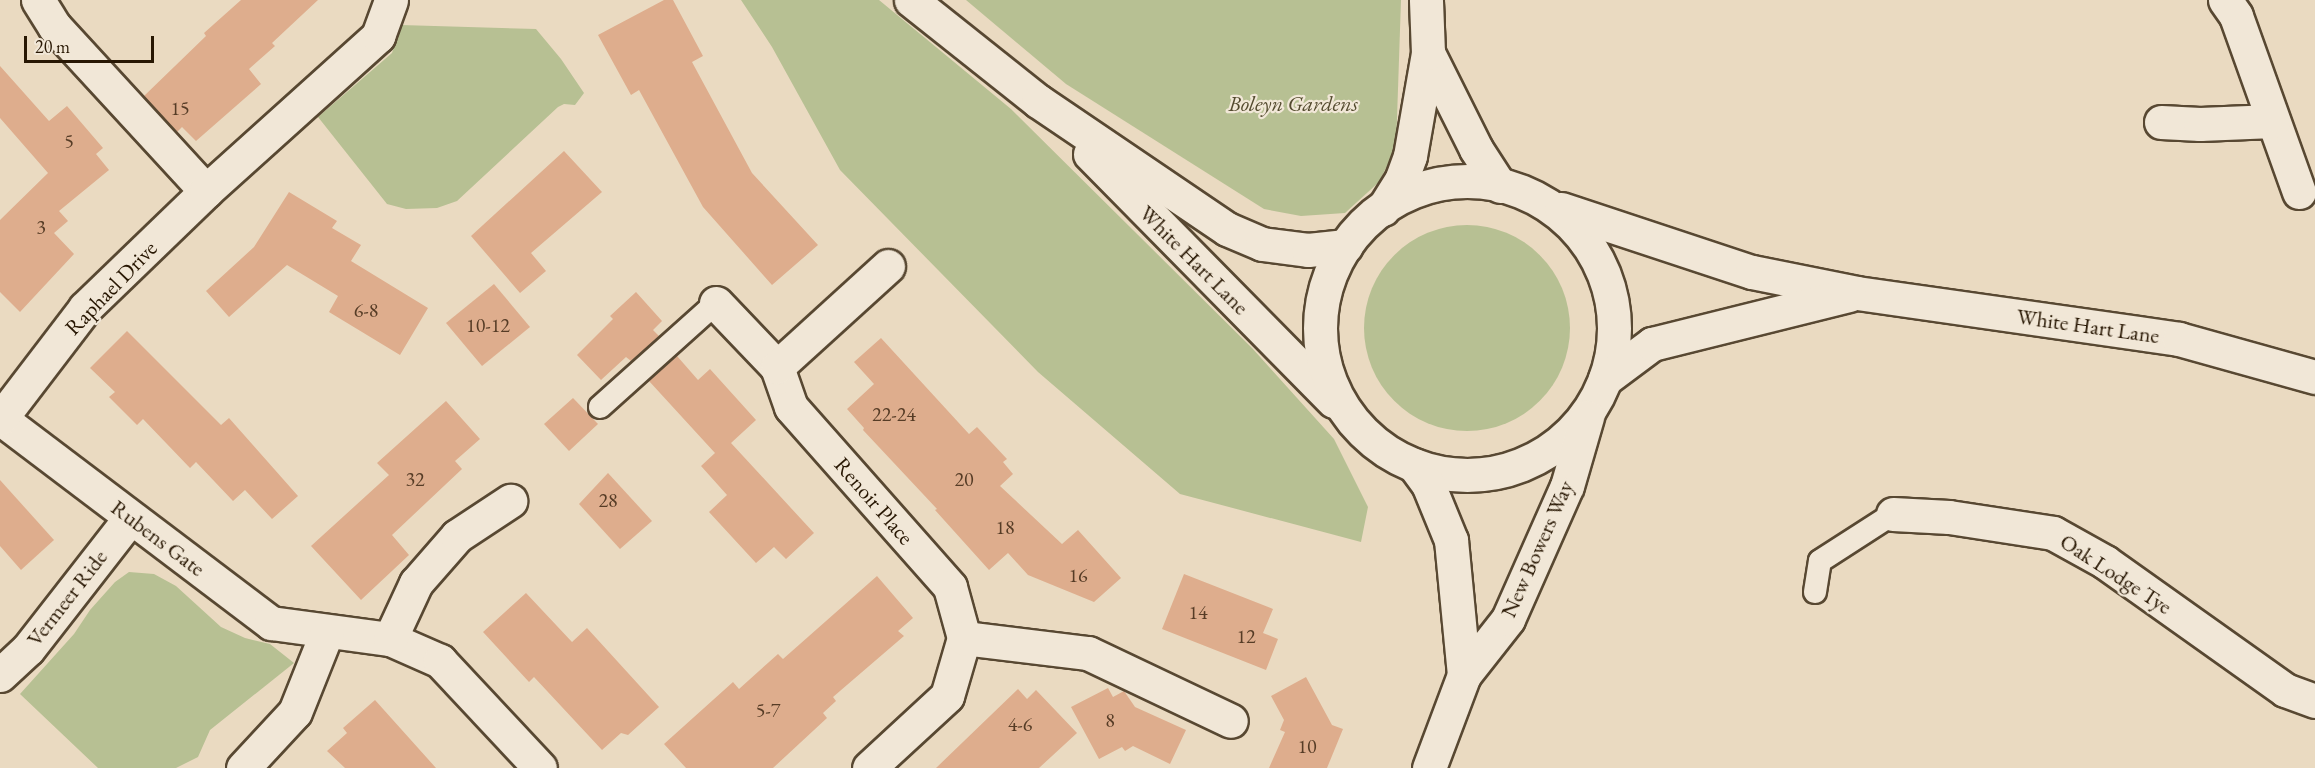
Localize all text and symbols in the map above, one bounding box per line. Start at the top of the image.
scale bar [27,24,158,62]
text: 20 m [35,35,70,58]
park label: Boleyn Gardens [1228,91,1358,117]
house number: 15 [170,96,190,120]
house number: 5 [64,129,74,153]
street label: White Hart Lane [1134,200,1254,320]
house number: 3 [36,215,46,239]
street label: Raphael Drive [60,235,162,341]
house number: 6-8 [354,298,378,322]
street label: White Hart Lane [2015,303,2161,349]
house number: 10-12 [466,313,510,337]
house number: 22-24 [872,402,916,426]
street label: Renoir Place [829,452,919,550]
house number: 32 [405,467,425,491]
house number: 20 [954,467,974,491]
street label: New Bowers Way [1495,476,1579,622]
house number: 28 [598,488,618,512]
street label: Rubens Gate [106,494,210,582]
house number: 18 [995,515,1015,539]
street label: Oak Lodge Tye [2055,528,2177,620]
street label: Vermeer Ride [21,545,113,651]
house number: 16 [1068,563,1088,587]
house number: 14 [1188,600,1208,624]
house number: 12 [1236,624,1256,648]
house number: 5-7 [756,698,780,722]
house number: 8 [1105,708,1115,732]
house number: 4-6 [1008,712,1032,736]
house number: 10 [1297,734,1317,758]

